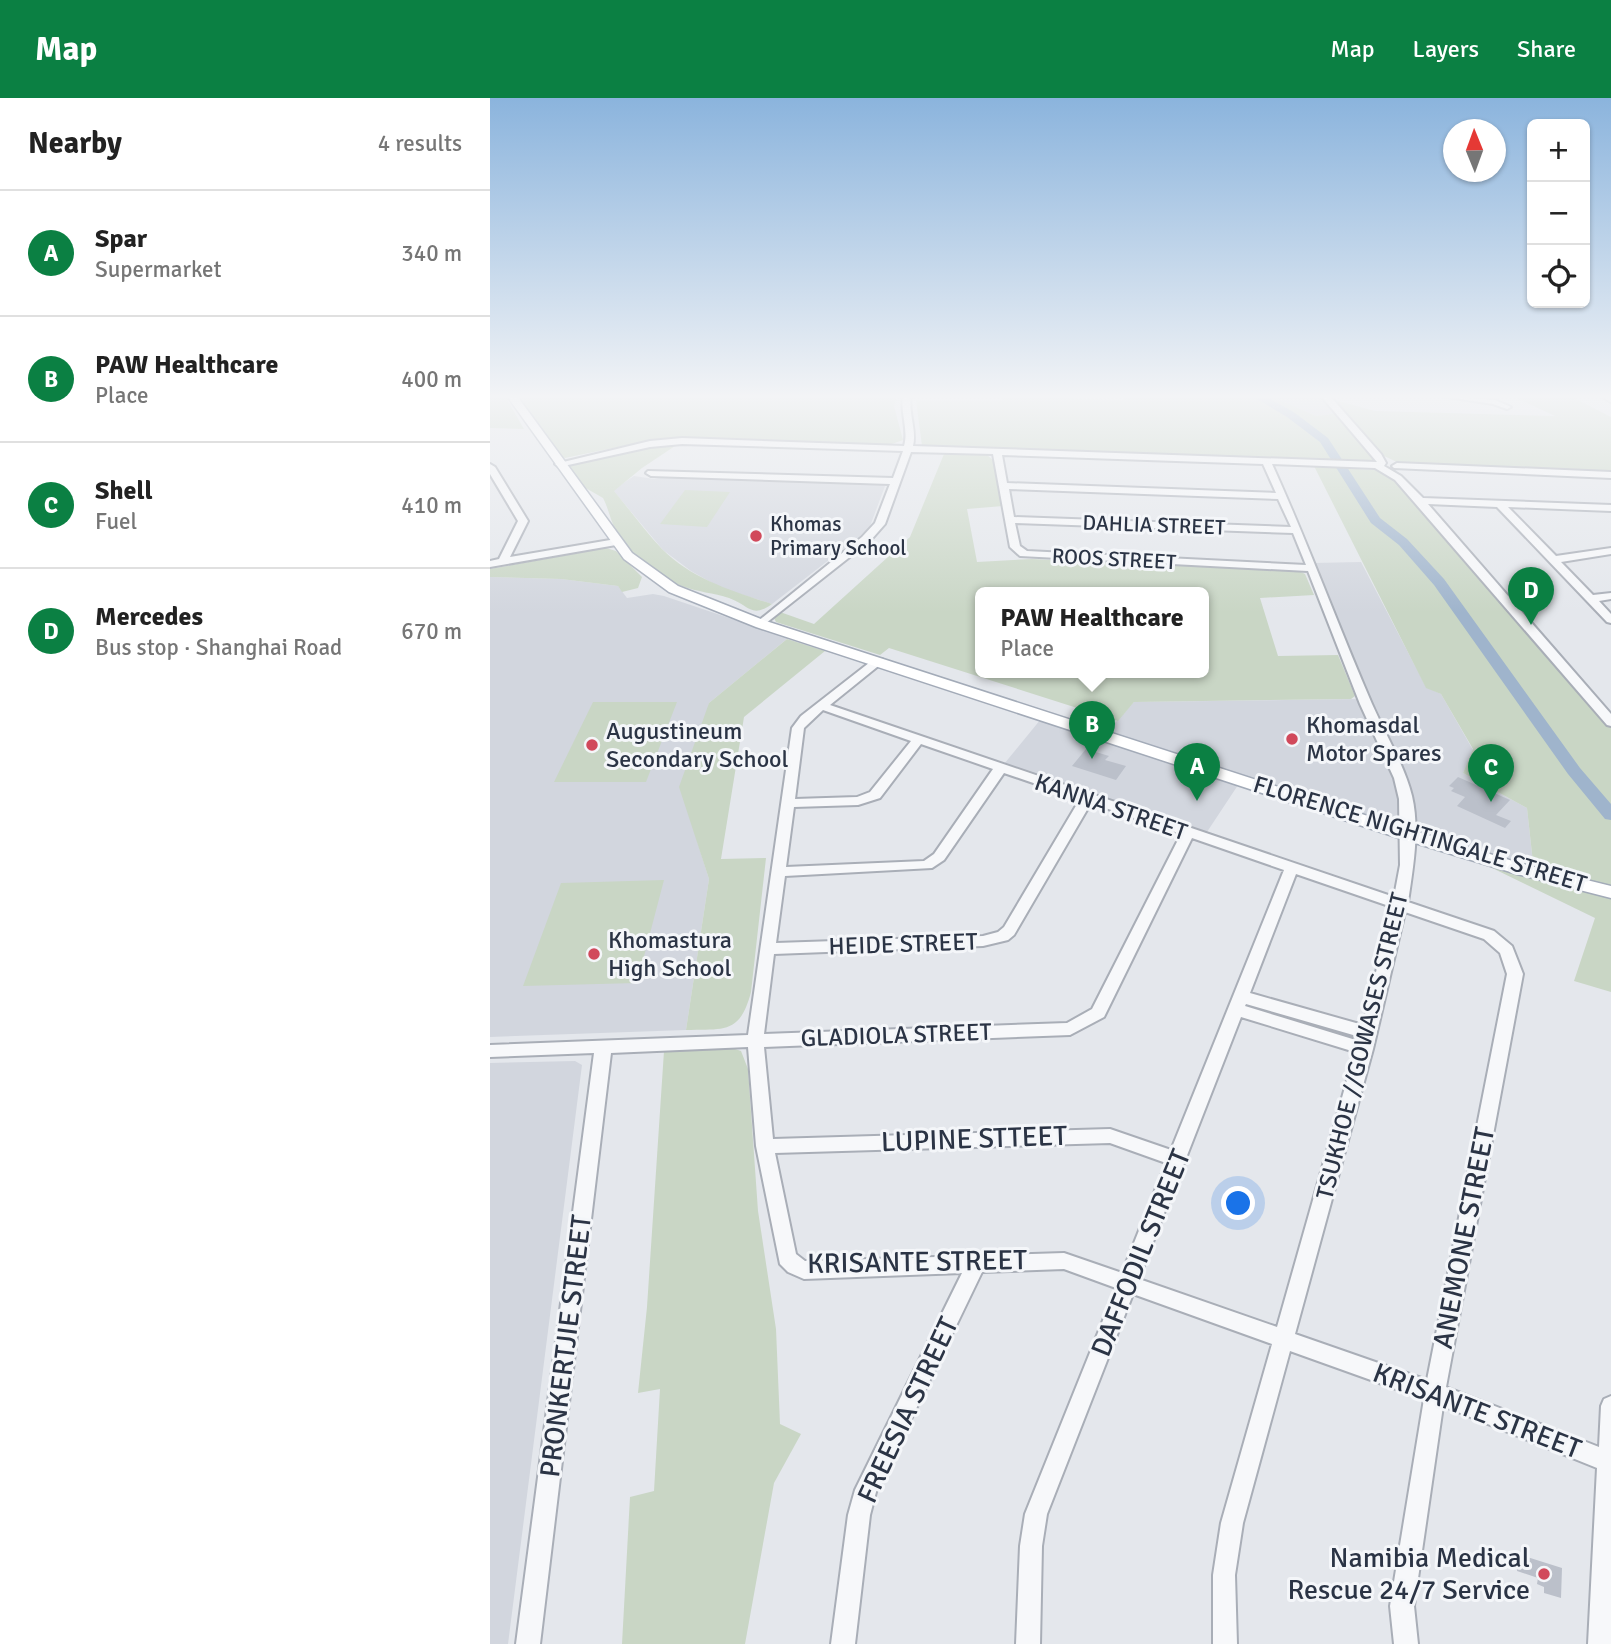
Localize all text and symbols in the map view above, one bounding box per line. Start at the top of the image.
text: Map [35,29,97,70]
text: Map [1330,34,1375,64]
text: Layers [1413,34,1479,64]
text: Share [1517,34,1576,64]
north arrow [1443,119,1506,182]
map controls [1527,119,1590,308]
button: + [1527,119,1590,182]
text: Nearby [28,125,122,162]
text: 4 results [378,129,462,158]
button: − [1527,182,1590,245]
text: Spar [95,223,147,255]
text: A [44,239,58,268]
text: 340 m [401,239,462,268]
button: locate [1527,245,1590,308]
text: Supermarket [95,255,222,284]
text: PAW Healthcare [95,349,278,381]
text: B [44,365,58,394]
text: 400 m [401,365,462,394]
text: Place [95,381,149,410]
text: Shell [95,475,153,507]
text: C [44,491,58,520]
text: 410 m [401,491,462,520]
text: Fuel [95,507,137,536]
street label: DAHLIA STREET [1082,510,1227,541]
place label: Khomas Primary School [770,511,906,561]
marker: Khomas Primary School [748,528,764,544]
street label: ROOS STREET [1051,543,1177,575]
pin: D [1508,567,1554,625]
popup [975,587,1209,678]
text: Mercedes [95,601,203,633]
text: PAW Healthcare [1000,602,1184,634]
text: D [43,617,59,646]
text: 670 m [401,617,462,646]
text: Bus stop · Shanghai Road [95,633,342,662]
text: Place [1000,634,1054,663]
pin: B [1069,701,1115,759]
place label: Khomasdal Motor Spares [1306,710,1442,768]
place label: Augustineum Secondary School [606,716,789,774]
marker: Khomasdal Motor Spares [1284,731,1300,747]
marker: Augustineum Secondary School [584,737,600,753]
pin: A [1174,743,1220,801]
pin: C [1468,744,1514,802]
street label: KANNA STREET [1031,767,1191,847]
street label: FLORENCE NIGHTINGALE STREET [1250,769,1590,899]
street label: TSUKHOE //GOWASES STREET [1309,889,1415,1202]
place label: Khomastura High School [608,925,732,983]
street label: HEIDE STREET [828,926,978,962]
marker: Khomastura High School [586,946,602,962]
street label: GLADIOLA STREET [800,1017,992,1053]
street label: LUPINE STTEET [880,1119,1068,1159]
street label: ANEMONE STREET [1426,1124,1502,1352]
street label: DAFFODIL STREET [1084,1144,1198,1361]
your location [1221,1186,1255,1220]
street label: PRONKERTJIE STREET [533,1213,599,1479]
street label: KRISANTE STREET [807,1243,1028,1281]
street label: FREESIA STREET [850,1312,966,1508]
street label: KRISANTE STREET [1368,1356,1586,1466]
place label: Namibia Medical Rescue 24/7 Service [1288,1541,1530,1607]
marker: Namibia Medical Rescue 24/7 Service [1536,1566,1552,1582]

